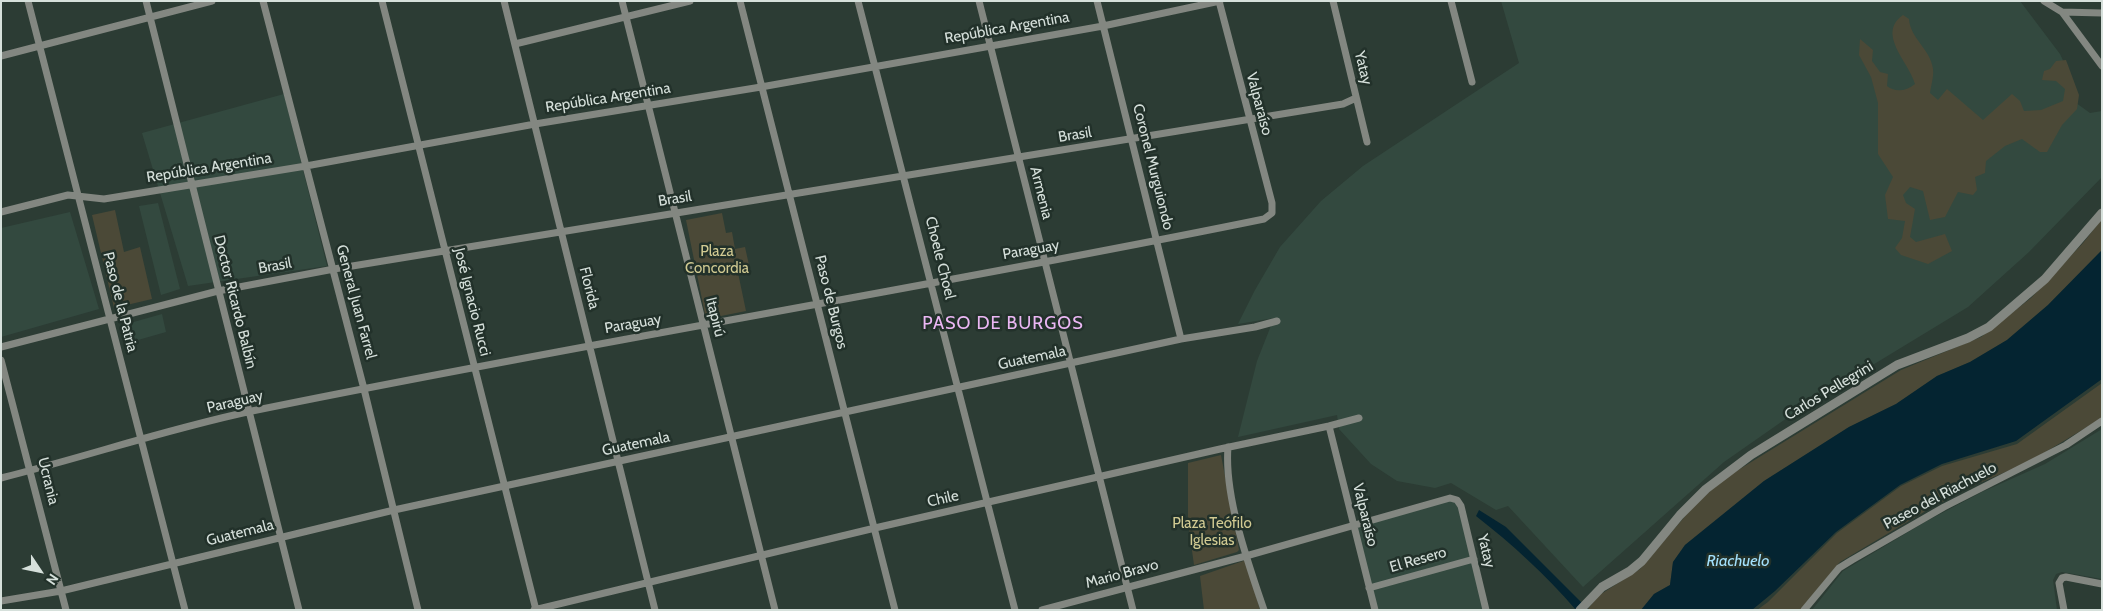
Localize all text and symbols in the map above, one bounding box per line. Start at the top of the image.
street label: República Argentina [943,8,1071,48]
street label: Yatay [1350,49,1376,87]
street label: Valparaíso [1242,71,1276,137]
street label: República Argentina [544,79,672,117]
street label: Coronel Murguiondo [1129,102,1177,232]
street label: Brasil [1057,123,1093,147]
street label: República Argentina [145,149,273,187]
street label: Armenia [1026,165,1056,221]
street label: Brasil [657,187,693,211]
street label: Choele Choel [921,215,959,301]
street label: Doctor Ricardo Balbín [210,233,260,371]
street label: Paraguay [1001,236,1061,264]
street label: General Juan Farrel [332,243,380,361]
park label: Plaza Concordia [685,243,749,278]
street label: José Ignacio Rucci [450,246,494,358]
street label: Paso de la Patria [99,250,141,354]
street label: Paso de Burgos [811,253,851,351]
street label: Brasil [257,254,293,278]
street label: Florida [575,265,603,311]
street label: Itapirú [701,295,729,339]
street label: Paraguay [603,310,663,338]
district label: PASO DE BURGOS [921,313,1085,335]
street label: Guatemala [997,342,1067,374]
street label: Carlos Pellegrini [1781,357,1877,425]
street label: Paraguay [205,387,265,417]
street label: Guatemala [601,428,671,460]
street label: Ucrania [33,455,63,507]
street label: Paseo del Riachuelo [1880,459,2000,533]
street label: Valparaíso [1348,482,1382,548]
street label: Chile [926,487,960,511]
park label: Plaza Teófilo Iglesias [1172,515,1252,550]
street label: Guatemala [205,516,275,550]
street label: Yatay [1473,532,1499,570]
street label: El Resero [1387,543,1449,577]
north arrow [15,546,65,596]
water label: Riachuelo [1707,551,1769,571]
street label: Mario Bravo [1084,556,1160,592]
text: N [42,570,63,589]

